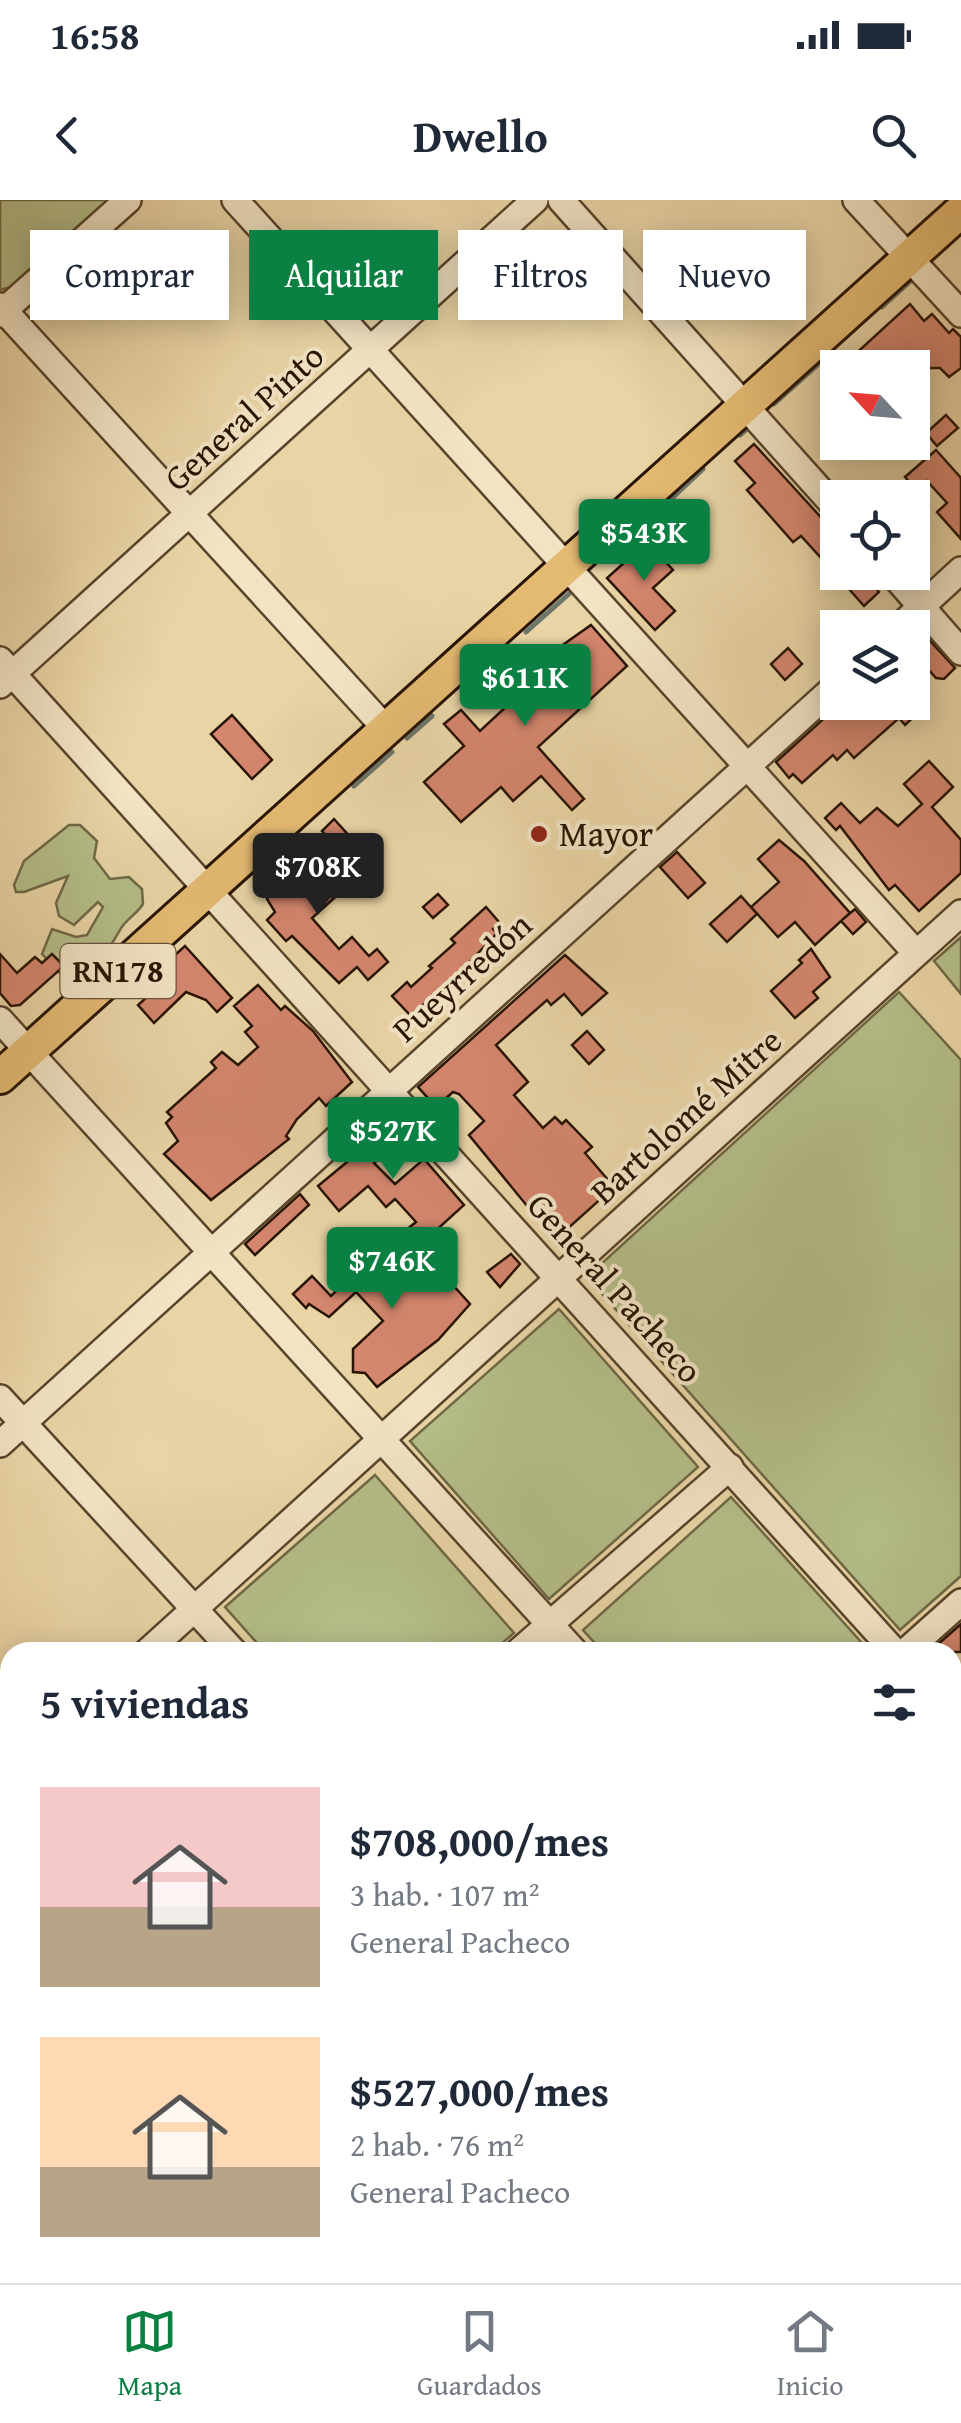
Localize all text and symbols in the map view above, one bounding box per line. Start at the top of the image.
text: 16:58 [50,7,140,63]
text: Dwello [413,103,548,168]
icon: back [40,108,95,163]
icon: search [866,108,921,163]
chip: Comprar [30,230,229,320]
chip: Alquilar [249,230,438,320]
chip: Filtros [458,230,623,320]
chip: Nuevo [643,230,806,320]
street label: General Pinto [152,331,335,502]
north arrow [820,350,930,460]
map controls [820,350,930,720]
button: locate [820,480,930,590]
pin: $543K [574,499,714,584]
text: $543K [601,508,687,555]
button: layers [820,610,930,720]
pin: $611K [455,644,595,729]
text: $611K [482,653,568,700]
place label: Mayor [559,808,653,859]
marker: Mayor [528,823,550,845]
pin: $708K [248,833,388,918]
text: $708K [275,842,361,889]
street label: Pueyrredón [380,900,543,1053]
road number: RN178 [61,944,176,998]
street label: Bartolomé Mitre [578,1016,793,1216]
pin: $527K [323,1097,463,1182]
text: $527K [350,1106,436,1153]
street label: General Pacheco [516,1181,715,1394]
pin: $746K [322,1227,462,1312]
text: $746K [349,1236,435,1283]
text: 5 viviendas [40,1672,249,1733]
icon: filters [867,1675,922,1730]
text: $708,000/mes [350,1810,609,1871]
icon: home [120,1827,240,1947]
text: 3 hab. · 107 m² [350,1871,539,1918]
text: General Pacheco [350,1918,570,1965]
text: $527,000/mes [350,2060,609,2121]
icon: home [120,2077,240,2197]
text: 2 hab. · 76 m² [350,2121,524,2168]
text: General Pacheco [350,2168,570,2215]
tab: Mapa [118,2304,182,2405]
tab: Guardados [417,2304,542,2405]
tab: Inicio [777,2304,843,2405]

